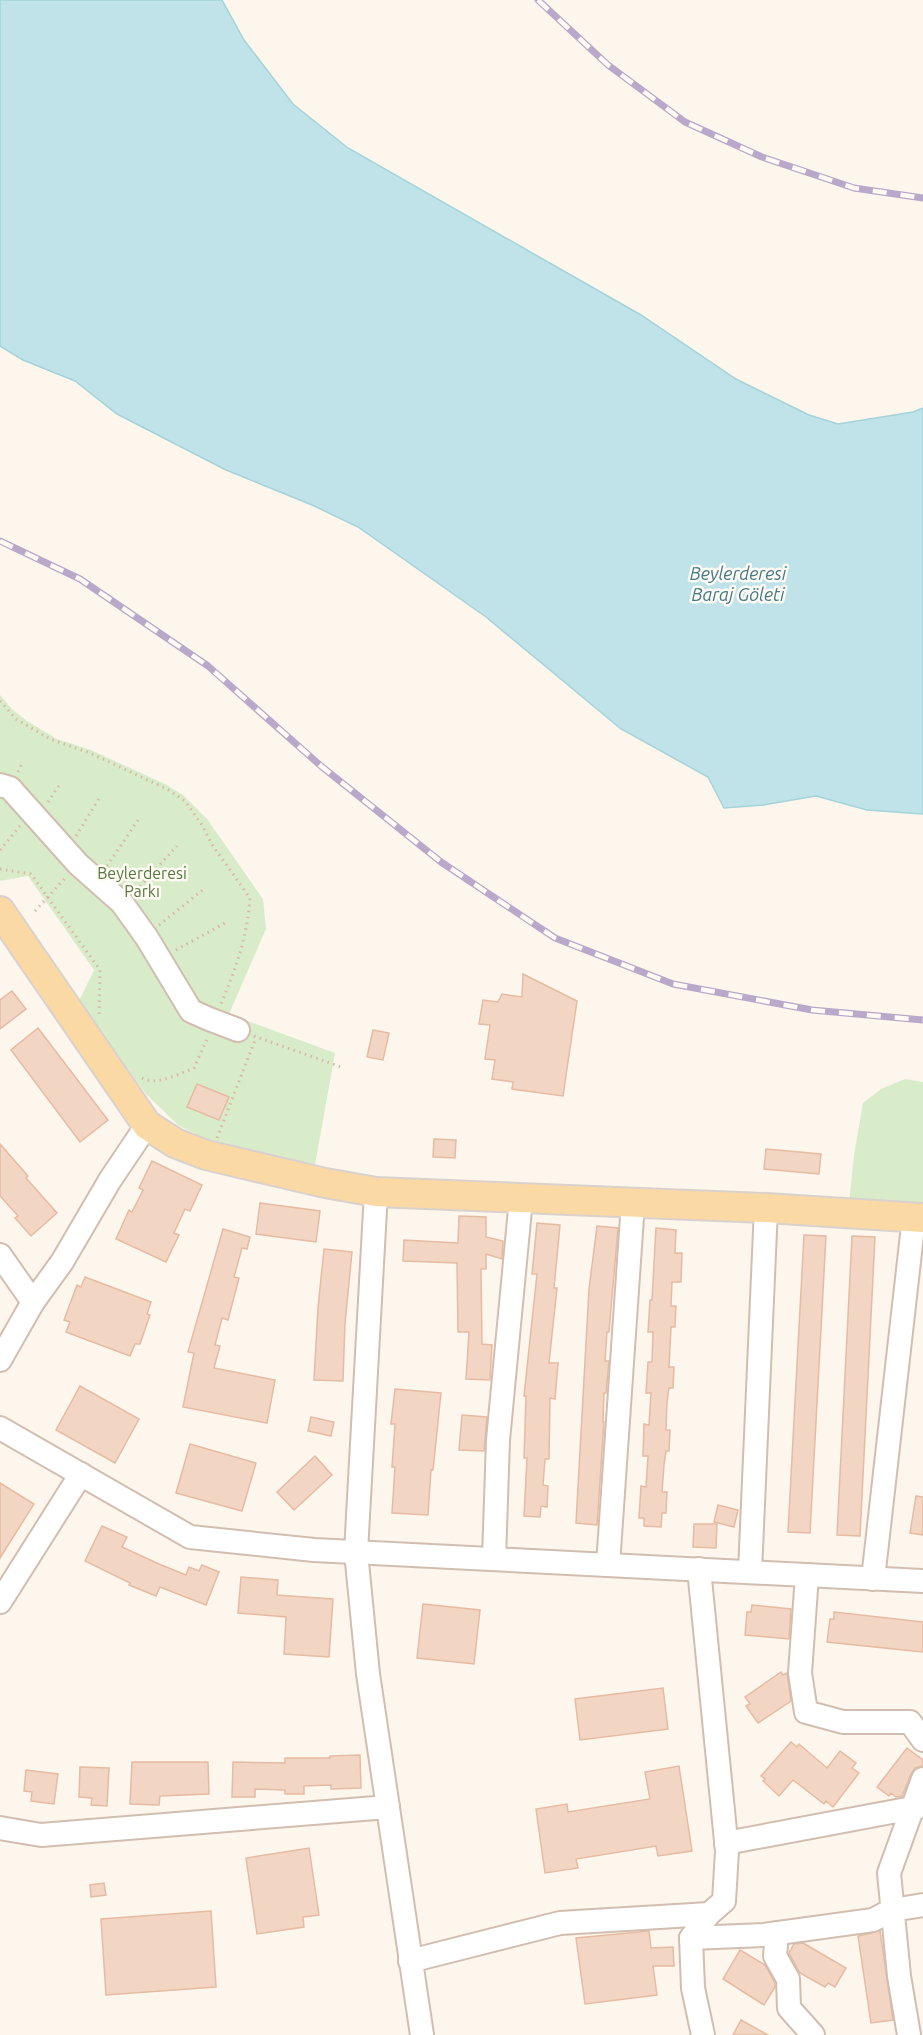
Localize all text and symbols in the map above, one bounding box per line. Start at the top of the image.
water label: Beylerderesi Baraj Göleti [690,563,787,604]
park label: Beylerderesi Parkı [97,864,187,900]

